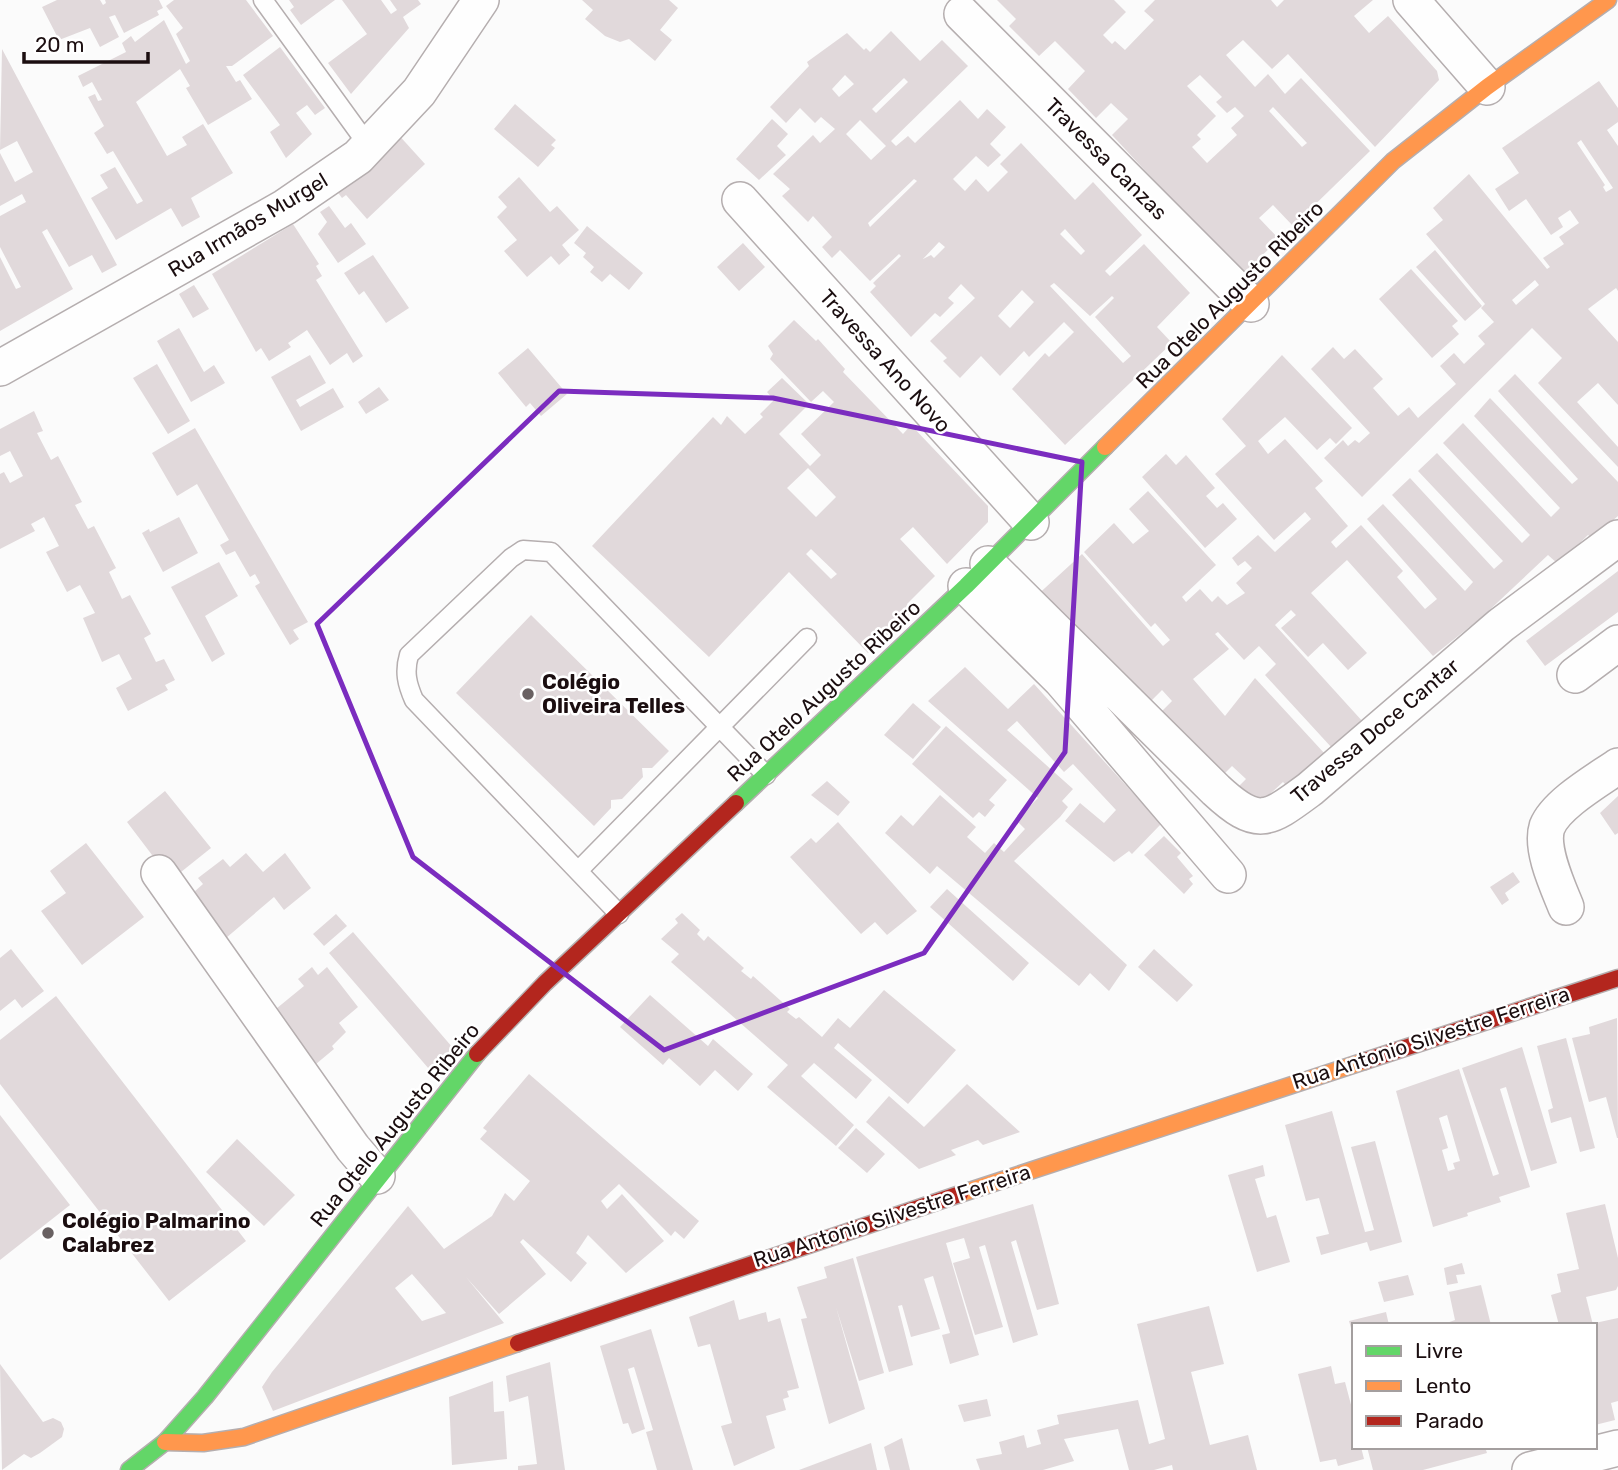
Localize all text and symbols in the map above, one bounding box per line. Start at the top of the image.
scale bar [24,21,149,65]
text: 20 m [35,32,84,57]
street label: Travessa Canzas [1040,92,1173,225]
street label: Rua Irmãos Murgel [164,167,332,282]
street label: Rua Otelo Augusto Ribeiro [1131,196,1329,394]
street label: Travessa Ano Novo [815,284,956,437]
street label: Rua Otelo Augusto Ribeiro [722,595,925,787]
street label: Travessa Doce Cantar [1286,653,1464,808]
place label: Colégio Oliveira Telles [542,669,685,718]
marker: Colégio Oliveira Telles [520,686,536,702]
street label: Rua Antonio Silvestre Ferreira [1289,981,1573,1094]
street label: Rua Otelo Augusto Ribeiro [305,1018,485,1232]
street label: Rua Antonio Silvestre Ferreira [750,1159,1034,1272]
place label: Colégio Palmarino Calabrez [62,1208,251,1257]
marker: Colégio Palmarino Calabrez [40,1225,56,1241]
legend [1352,1323,1597,1449]
text: Livre [1415,1338,1463,1363]
text: Lento [1415,1373,1471,1398]
text: Parado [1415,1408,1484,1433]

